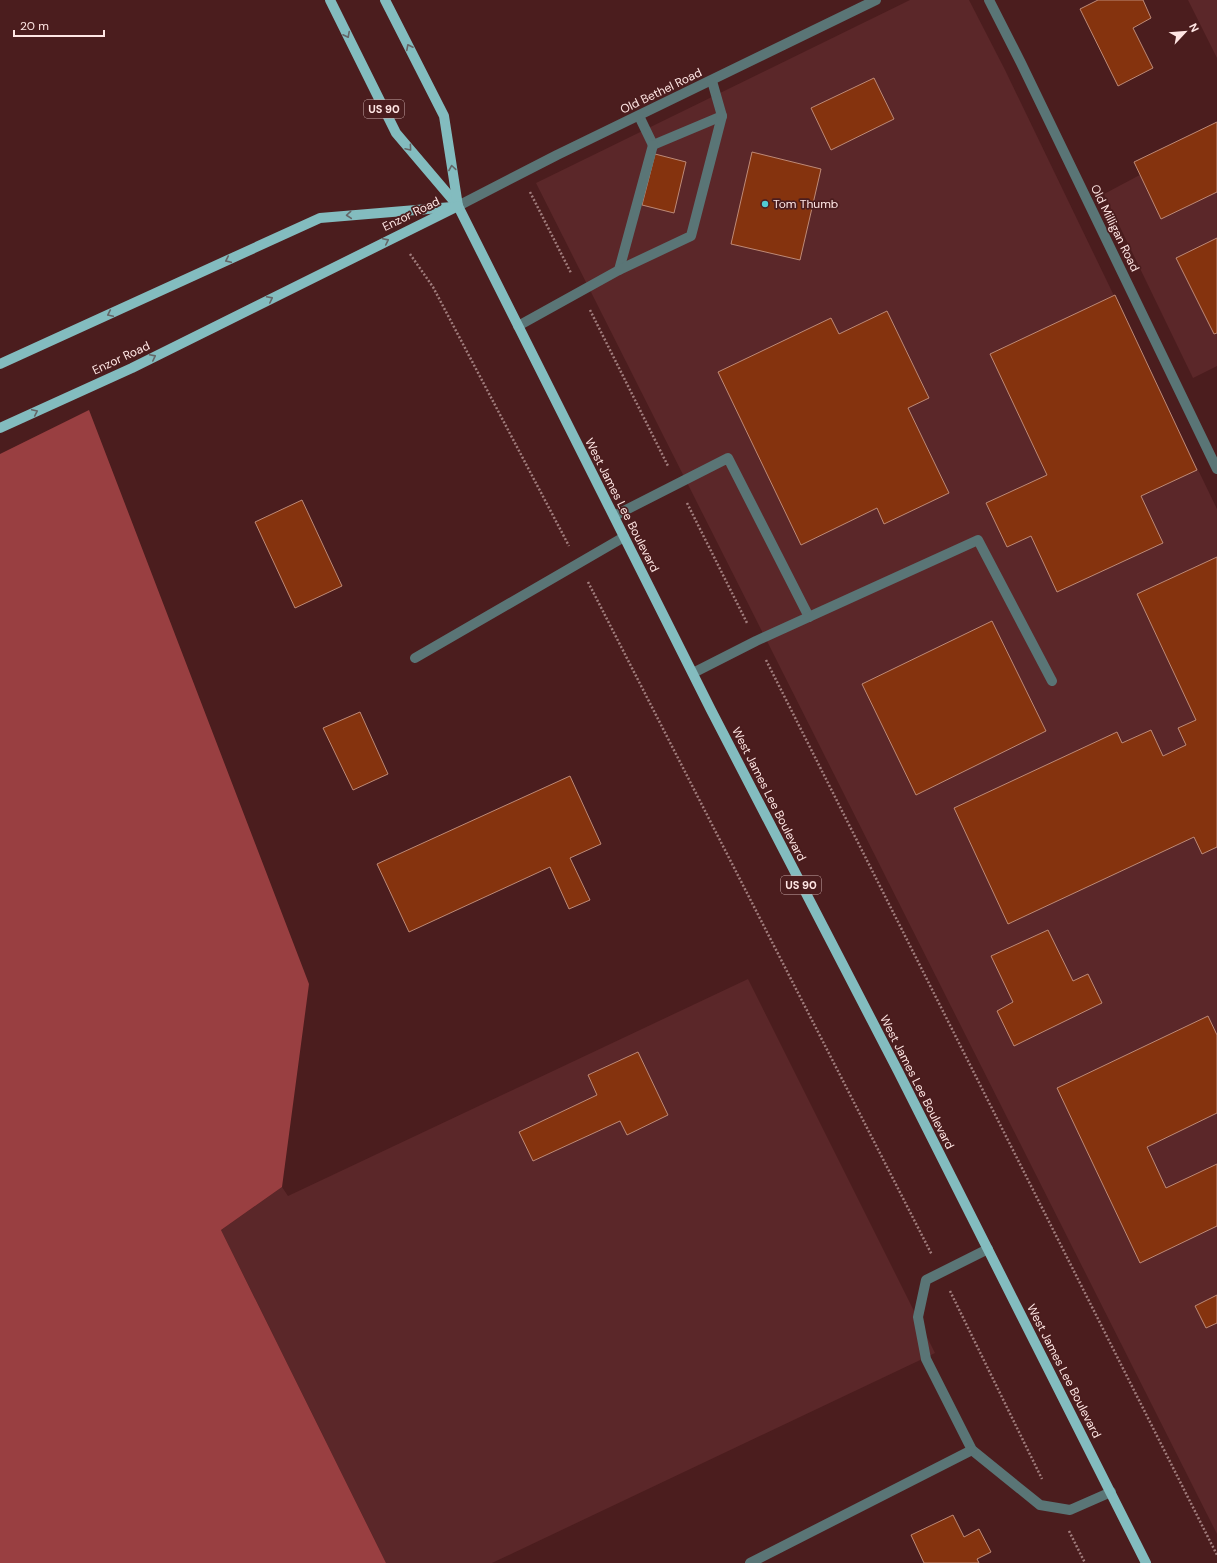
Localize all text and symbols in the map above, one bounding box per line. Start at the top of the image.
scale bar [14,12,104,38]
north arrow [1165,12,1205,52]
text: 20 m [20,18,49,34]
text: N [1186,21,1202,34]
one-way arrow [342,31,350,38]
one-way arrow [406,44,413,51]
street label: Old Bethel Road [618,64,704,118]
road number: US 90 [364,100,404,118]
one-way arrow [405,144,412,151]
one-way arrow [448,165,457,171]
street label: Old Milligan Road [1087,182,1143,274]
street label: Enzor Road [380,193,442,235]
place label: Tom Thumb [773,196,838,212]
marker: Tom Thumb [760,199,770,209]
one-way arrow [346,211,352,220]
one-way arrow [382,238,389,246]
one-way arrow [225,255,233,263]
one-way arrow [265,296,273,304]
one-way arrow [107,309,114,317]
street label: Enzor Road [90,338,152,378]
one-way arrow [149,354,157,362]
one-way arrow [31,409,39,417]
street label: West James Lee Boulevard [581,435,663,575]
street label: West James Lee Boulevard [728,724,810,864]
road number: US 90 [781,876,821,894]
street label: West James Lee Boulevard [876,1012,958,1152]
street label: West James Lee Boulevard [1023,1301,1105,1441]

